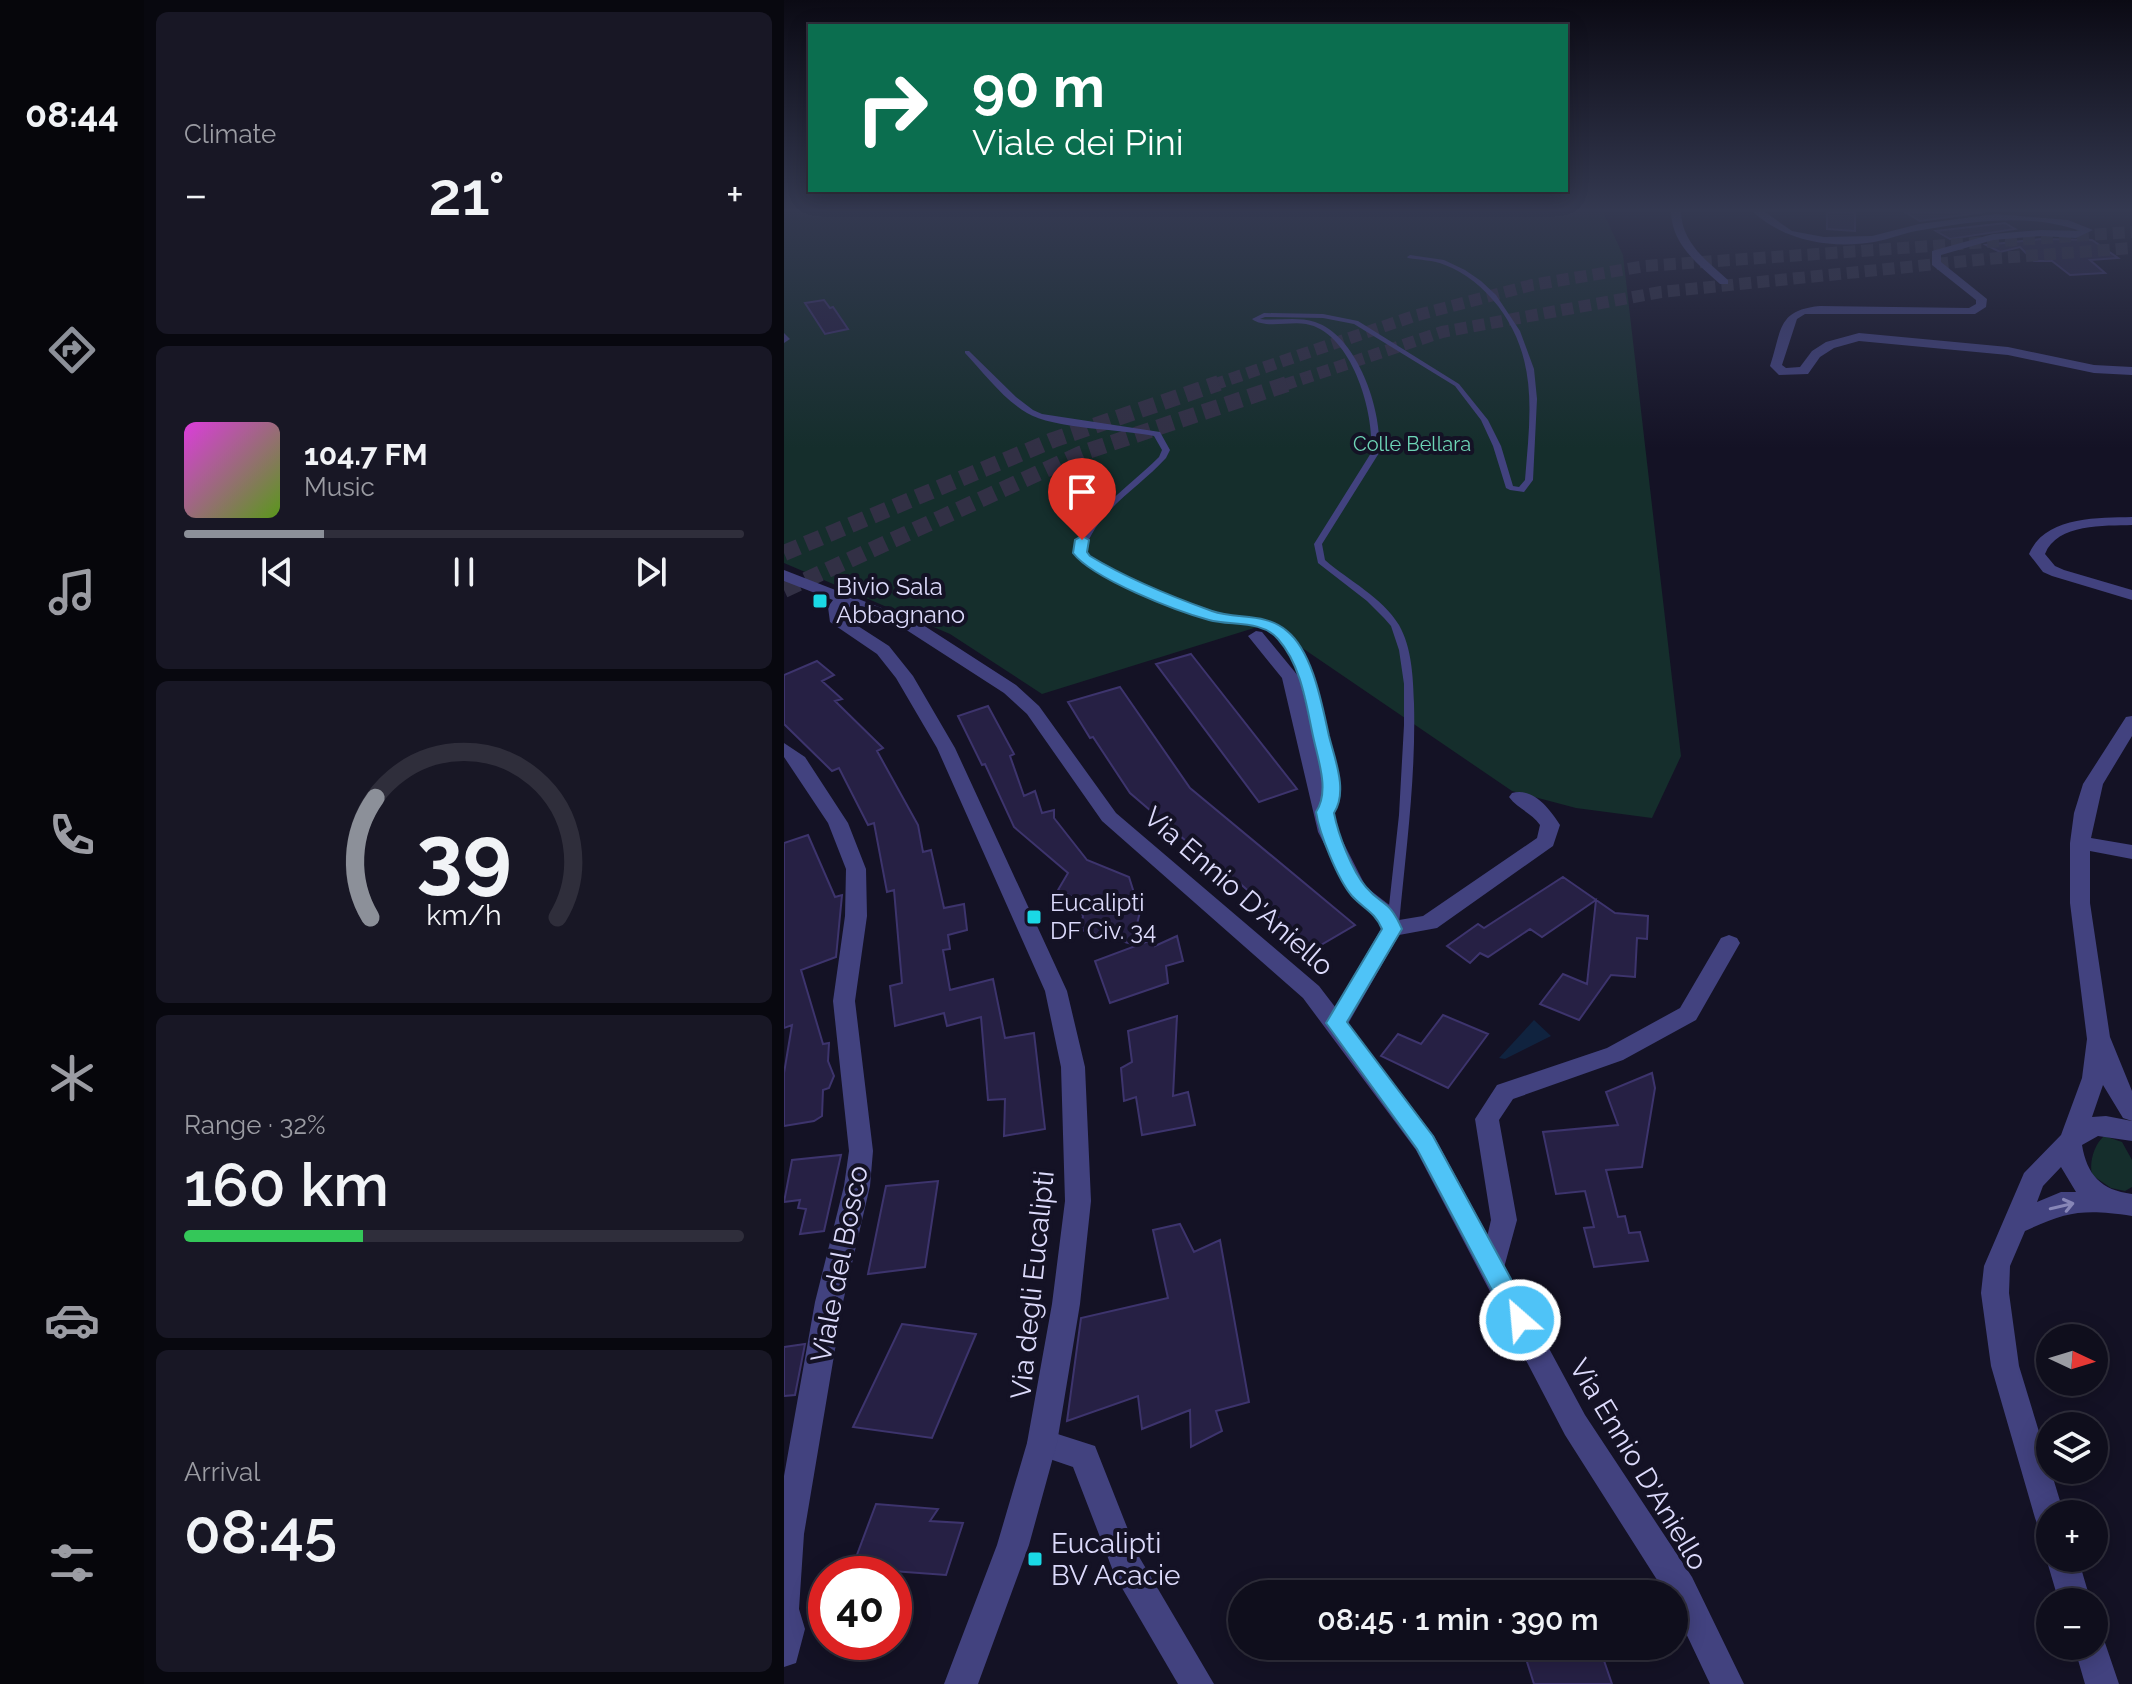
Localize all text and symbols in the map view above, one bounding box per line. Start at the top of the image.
text: 90 m [972,54,1105,120]
icon: right [840,56,944,160]
text: 08:44 [25,93,119,135]
text: Climate [184,119,276,149]
text: Viale dei Pini [972,121,1184,163]
text: 21° [428,159,505,229]
text: − [184,169,208,220]
text: + [726,169,744,220]
icon: directions [44,322,100,378]
park label: Colle Bellara [1353,432,1471,456]
text: 104.7 FM [304,437,428,472]
pin [1048,458,1116,540]
icon: arrive [1060,470,1104,514]
text: Music [304,472,375,502]
icon: previous [255,550,299,594]
icon: pause [442,550,486,594]
icon: next [629,550,673,594]
icon: music [44,564,100,620]
place label: Bivio Sala Abbagnano [836,572,965,629]
marker: Bivio Sala Abbagnano [811,592,829,610]
street label: Via Ennio D'Aniello [1137,800,1340,983]
text: 39 [416,806,512,903]
icon: phone [44,807,100,863]
place label: Eucalipti DF Civ. 34 [1050,888,1156,945]
text: km/h [426,898,502,932]
marker: Eucalipti DF Civ. 34 [1025,908,1043,926]
icon: climate [44,1050,100,1106]
text: Range · 32% [184,1110,326,1140]
text: 160 km [184,1150,389,1220]
street label: Viale del Bosco [804,1163,875,1365]
street label: Via degli Eucalipti [1004,1169,1061,1401]
one-way arrow [2048,1198,2074,1213]
position arrow [1478,1278,1562,1362]
icon: car [44,1292,100,1348]
north arrow [2036,1324,2108,1396]
map controls [2036,1324,2108,1660]
street label: Via Ennio D'Aniello [1563,1353,1715,1576]
button: layers [2036,1412,2108,1484]
text: Arrival [184,1457,260,1487]
text: 08:45 [184,1497,337,1567]
button: + [2036,1500,2108,1572]
place label: Eucalipti BV Acacie [1051,1527,1180,1592]
icon: filters [44,1535,100,1591]
marker: Eucalipti BV Acacie [1026,1550,1044,1568]
speed limit sign: 40 [808,1556,912,1660]
button: − [2036,1588,2108,1660]
text: 08:45 · 1 min · 390 m [1317,1602,1599,1637]

